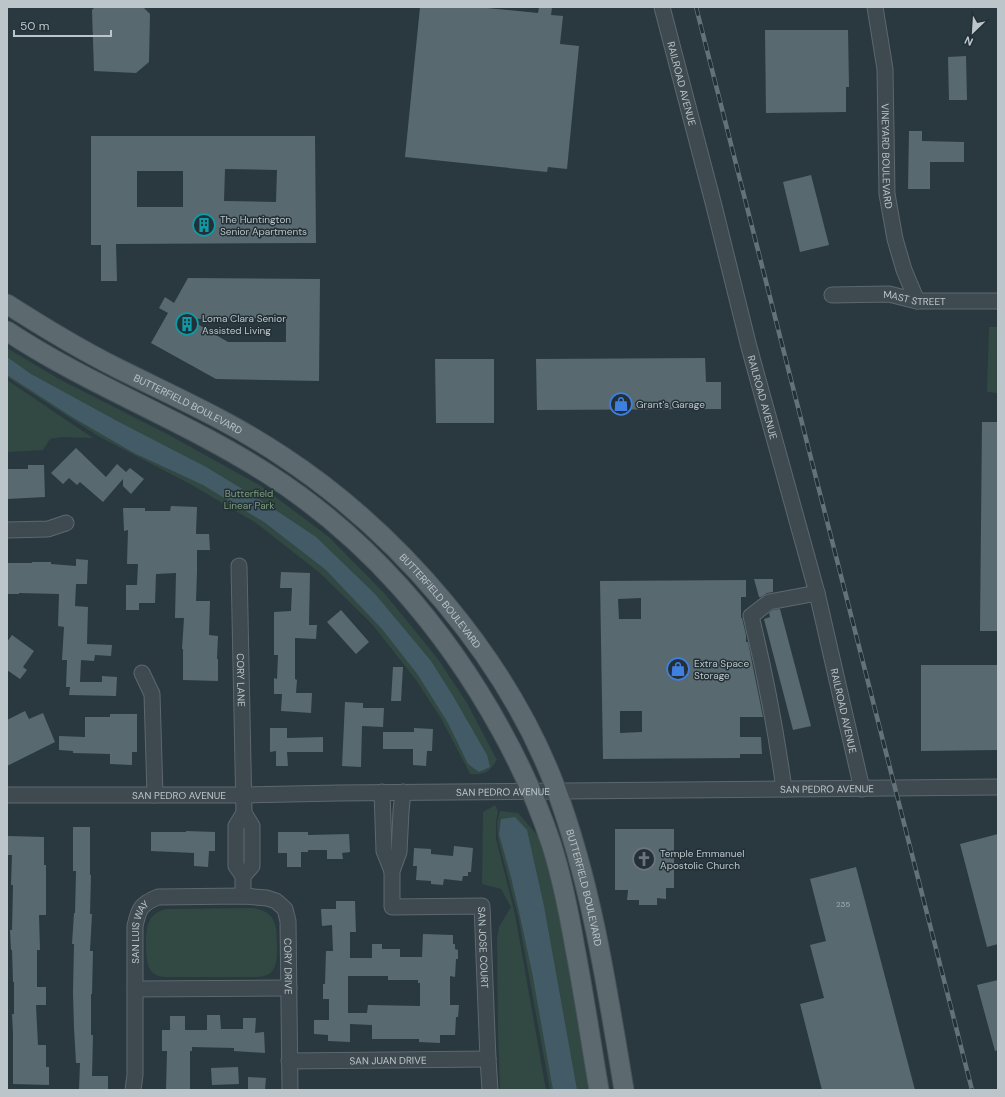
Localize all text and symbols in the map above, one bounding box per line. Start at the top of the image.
scale bar [14,12,111,38]
north arrow [953,12,993,52]
text: 50 m [20,18,49,34]
text: N [962,33,975,49]
street label: RAILROAD AVENUE [664,40,699,128]
street label: VINEYARD BOULEVARD [879,103,896,210]
building icon: The Huntington Senior Apartments [191,212,217,238]
place label: The Huntington Senior Apartments [220,213,307,238]
street label: MAST STREET [883,288,946,308]
building icon: Loma Clara Senior Assisted Living [174,311,200,337]
place label: Loma Clara Senior Assisted Living [202,312,286,337]
street label: RAILROAD AVENUE [745,354,780,441]
street label: BUTTERFIELD BOULEVARD [132,371,245,437]
shop icon: Grant's Garage [608,391,634,417]
place label: Grant's Garage [636,398,705,411]
park label: Butterfield Linear Park [224,487,274,512]
street label: BUTTERFIELD BOULEVARD [397,551,484,651]
street label: CORY LANE [234,653,248,707]
shop icon: Extra Space Storage [665,656,691,682]
place label: Extra Space Storage [694,657,750,682]
street label: RAILROAD AVENUE [828,667,860,755]
street label: SAN PEDRO AVENUE [780,782,874,796]
street label: SAN PEDRO AVENUE [456,785,550,799]
street label: SAN PEDRO AVENUE [132,789,226,802]
street label: BUTTERFIELD BOULEVARD [563,828,605,947]
church icon: Temple Emmanuel Apostolic Church [631,846,657,872]
place label: Temple Emmanuel Apostolic Church [660,847,744,872]
street label: SAN LUIS WAY [129,897,152,964]
house number: 235 [836,899,850,909]
street label: SAN JOSE COURT [475,906,491,989]
street label: CORY DRIVE [281,938,295,995]
street label: SAN JUAN DRIVE [349,1054,427,1067]

